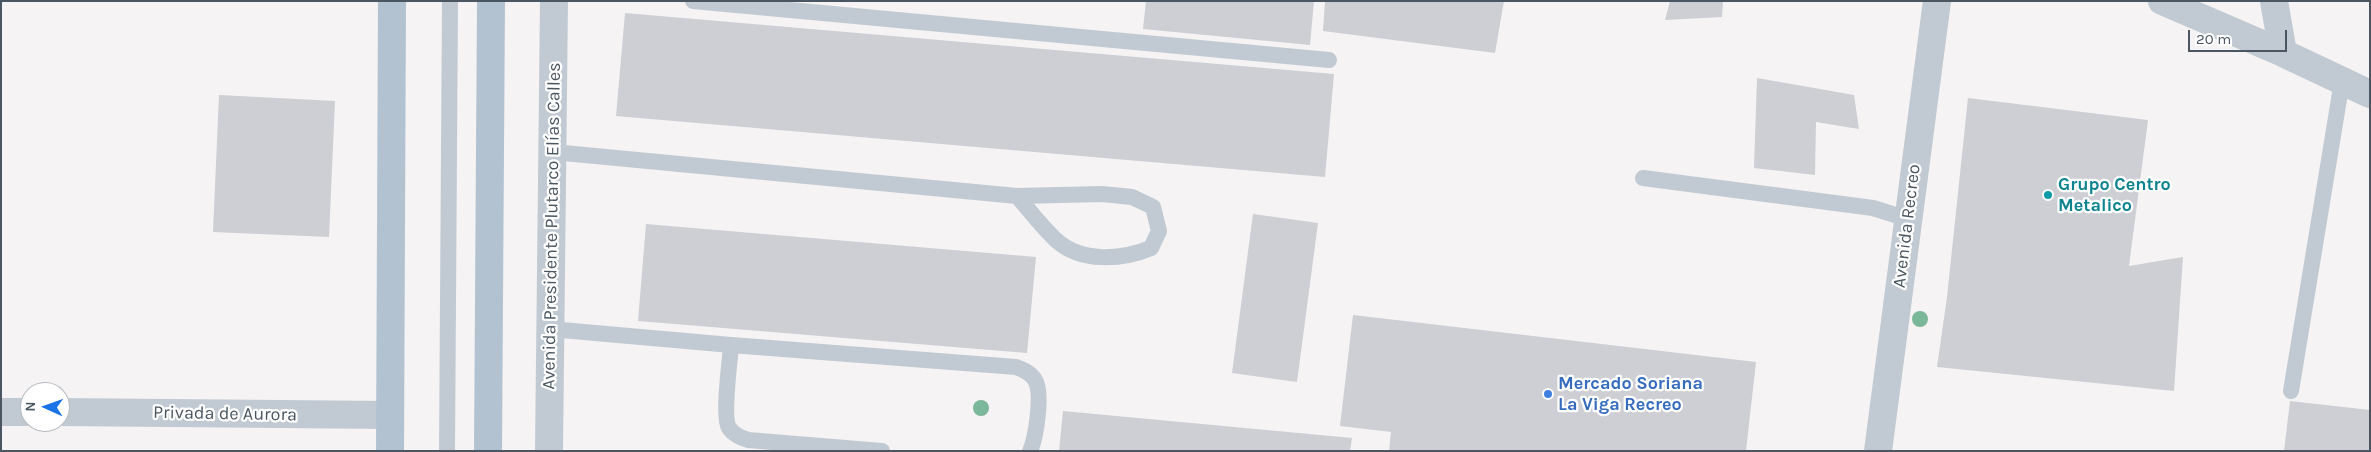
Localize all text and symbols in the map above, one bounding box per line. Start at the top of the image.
scale bar [2191,20,2290,52]
text: 20 m [2196,30,2231,48]
street label: Avenida Presidente Plutarco Elías Calles [538,62,566,390]
street label: Avenida Recreo [1889,163,1925,289]
place label: Grupo Centro Metalico [2058,174,2171,216]
marker: Grupo Centro Metalico [2042,189,2054,201]
place label: Mercado Soriana La Viga Recreo [1558,373,1703,416]
north arrow [20,382,70,432]
marker: Mercado Soriana La Viga Recreo [1542,388,1554,400]
text: N [22,401,39,412]
street label: Privada de Aurora [153,402,297,426]

